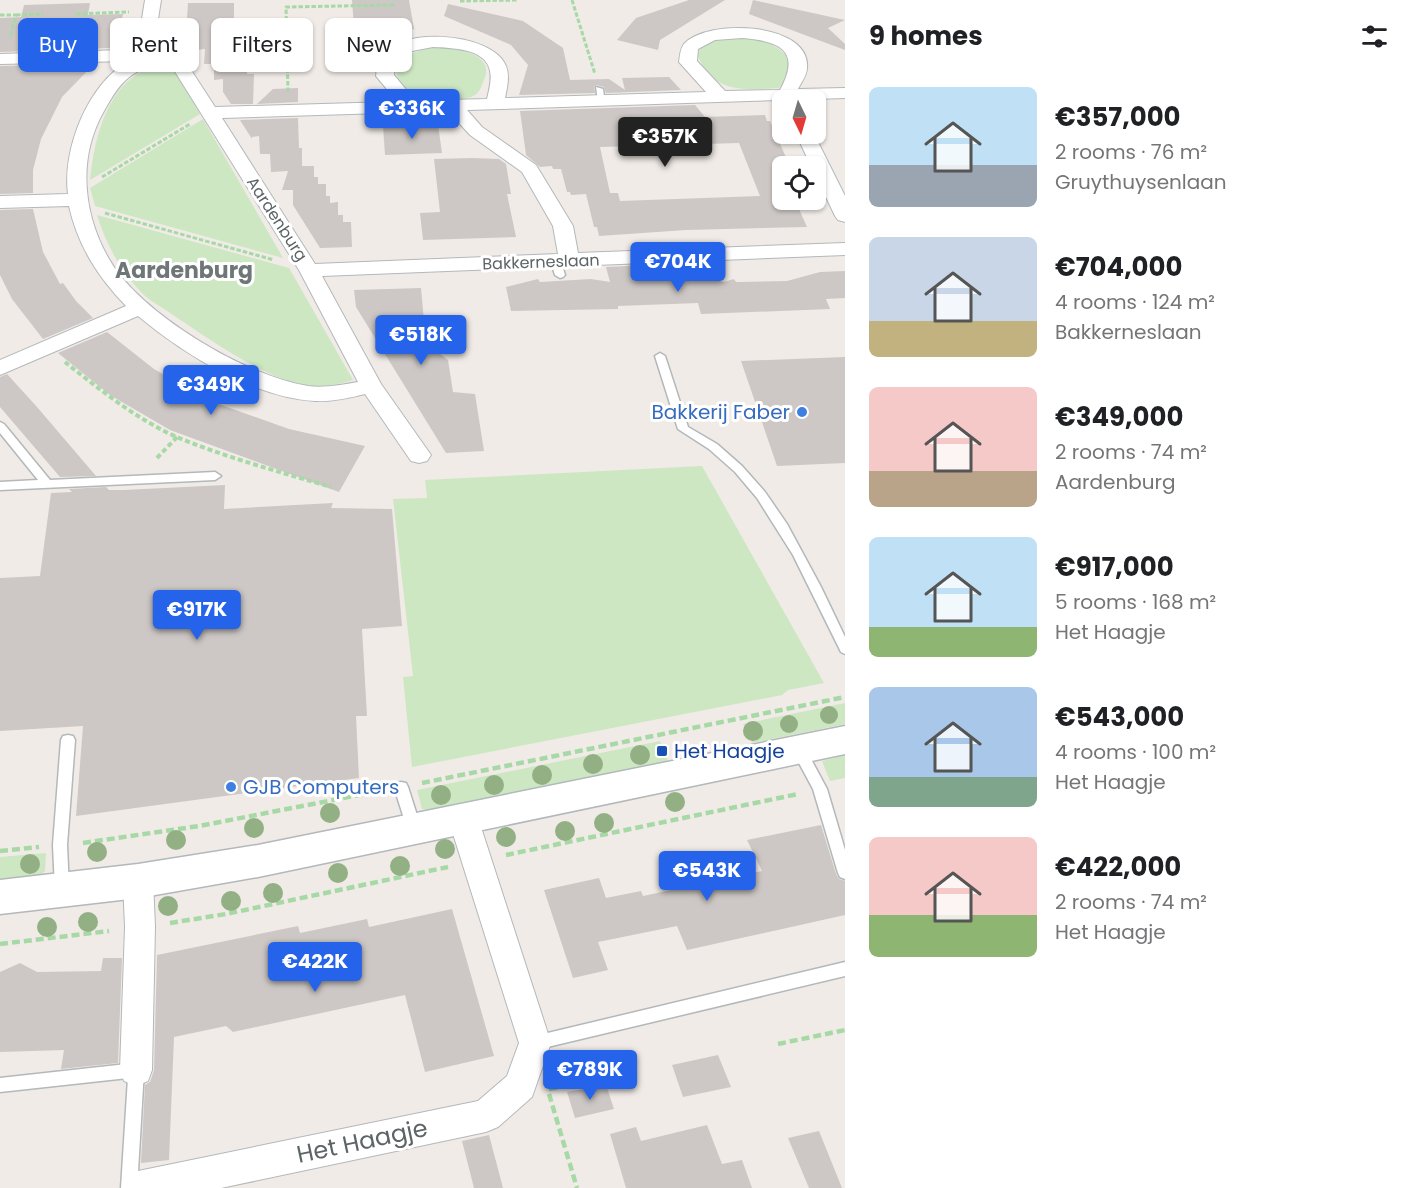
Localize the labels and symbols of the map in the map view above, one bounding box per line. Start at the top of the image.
pin: €336K [370,89,454,140]
north arrow [772,90,826,144]
pin: €357K [623,117,707,168]
street label: Aardenburg [241,172,313,266]
pin: €704K [636,242,720,293]
street label: Bakkerneslaan [482,248,600,276]
district label: Aardenburg [115,255,253,286]
pin: €518K [379,315,463,366]
pin: €349K [169,365,253,416]
place label: Bakkerij Faber [652,398,790,426]
marker: Bakkerij Faber [795,405,809,419]
pin: €917K [155,590,239,641]
place label: Het Haagje [674,737,785,765]
marker: Het Haagje [655,744,669,758]
place label: GJB Computers [243,773,400,801]
marker: GJB Computers [224,780,238,794]
pin: €543K [665,851,749,902]
pin: €422K [273,942,357,993]
pin: €789K [548,1050,632,1101]
street label: Het Haagje [294,1111,430,1171]

